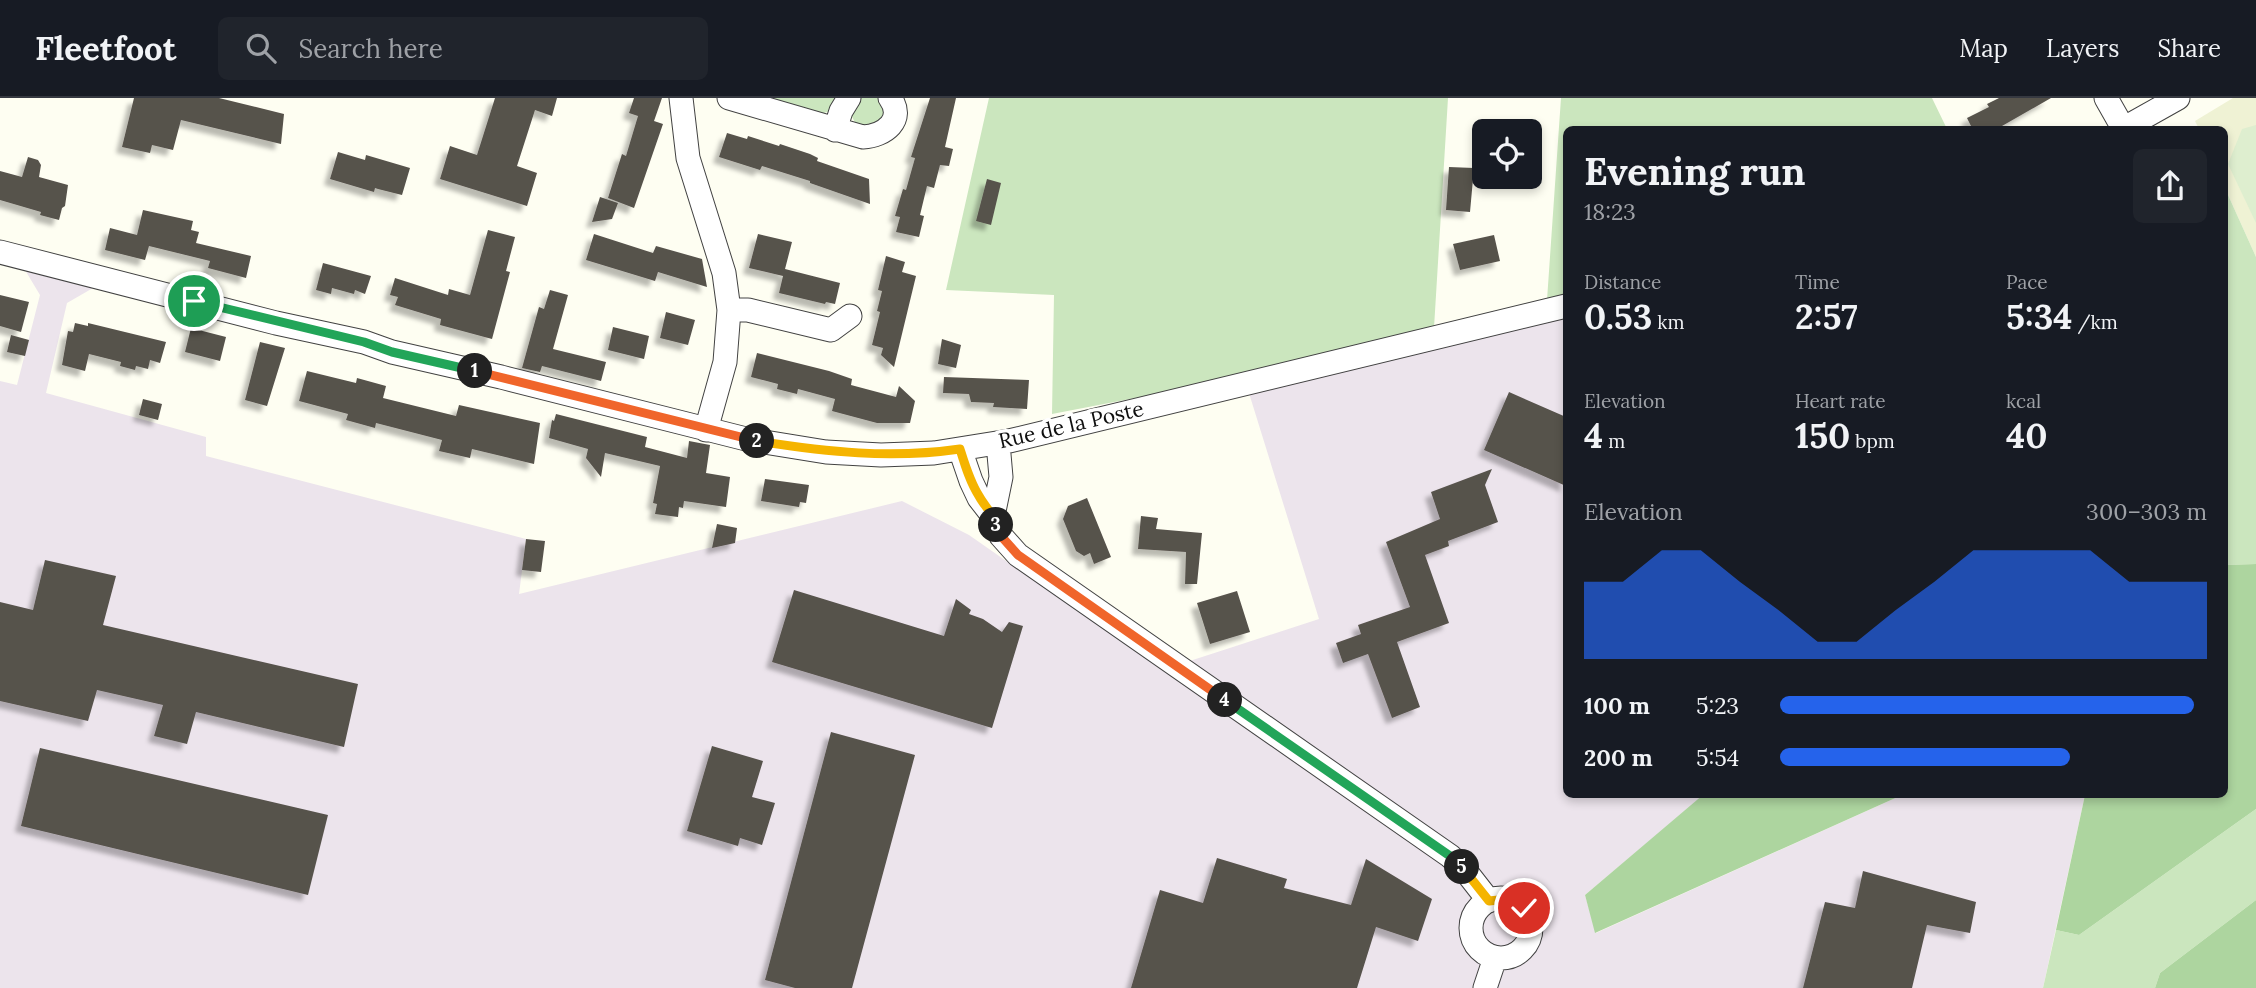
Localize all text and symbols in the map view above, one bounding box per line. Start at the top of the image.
search box [218,17,708,80]
text: Fleetfoot [35,27,176,69]
icon: search [242,29,280,67]
text: Search here [298,32,443,65]
text: Map [1959,33,2008,64]
text: Layers [2046,33,2119,64]
text: Share [2157,33,2221,64]
map controls [1472,119,1542,189]
button: locate [1472,119,1542,189]
text: Evening run [1584,147,1806,195]
button: share [2133,149,2207,223]
text: 18:23 [1584,197,1636,226]
text: Distance [1584,270,1661,294]
text: Time [1795,270,1840,294]
text: Pace [2006,270,2048,294]
pin [164,271,224,331]
icon: arrive [175,282,213,320]
text: 0.53 [1584,294,1652,339]
text: 2:57 [1795,294,1858,339]
text: 5:34 [2006,294,2072,339]
text: km [1652,310,1685,334]
text: /km [2072,310,2118,334]
pin: 1 [458,354,492,388]
text: 1 [471,358,478,382]
text: Elevation [1584,389,1666,413]
text: Heart rate [1795,389,1886,413]
text: kcal [2006,389,2041,413]
street label: Rue de la Poste [996,395,1146,454]
text: 4 [1584,413,1603,458]
text: 150 [1795,413,1850,458]
text: 40 [2006,413,2047,458]
pin: 2 [740,424,774,458]
text: 2 [751,428,762,452]
text: m [1603,429,1625,453]
text: bpm [1850,429,1895,453]
text: Elevation [1584,497,1683,526]
text: 300–303 m [2086,497,2207,526]
pin: 3 [978,508,1014,542]
text: 3 [990,512,1001,536]
pin: 4 [1208,682,1242,718]
text: 4 [1219,687,1230,711]
text: 100 m [1584,691,1650,720]
text: 5:23 [1696,691,1739,720]
text: 200 m [1584,743,1653,772]
text: 5:54 [1696,743,1739,772]
pin: 5 [1444,850,1480,884]
text: 5 [1456,854,1467,878]
pin [1494,878,1554,938]
icon: check [1505,889,1543,927]

